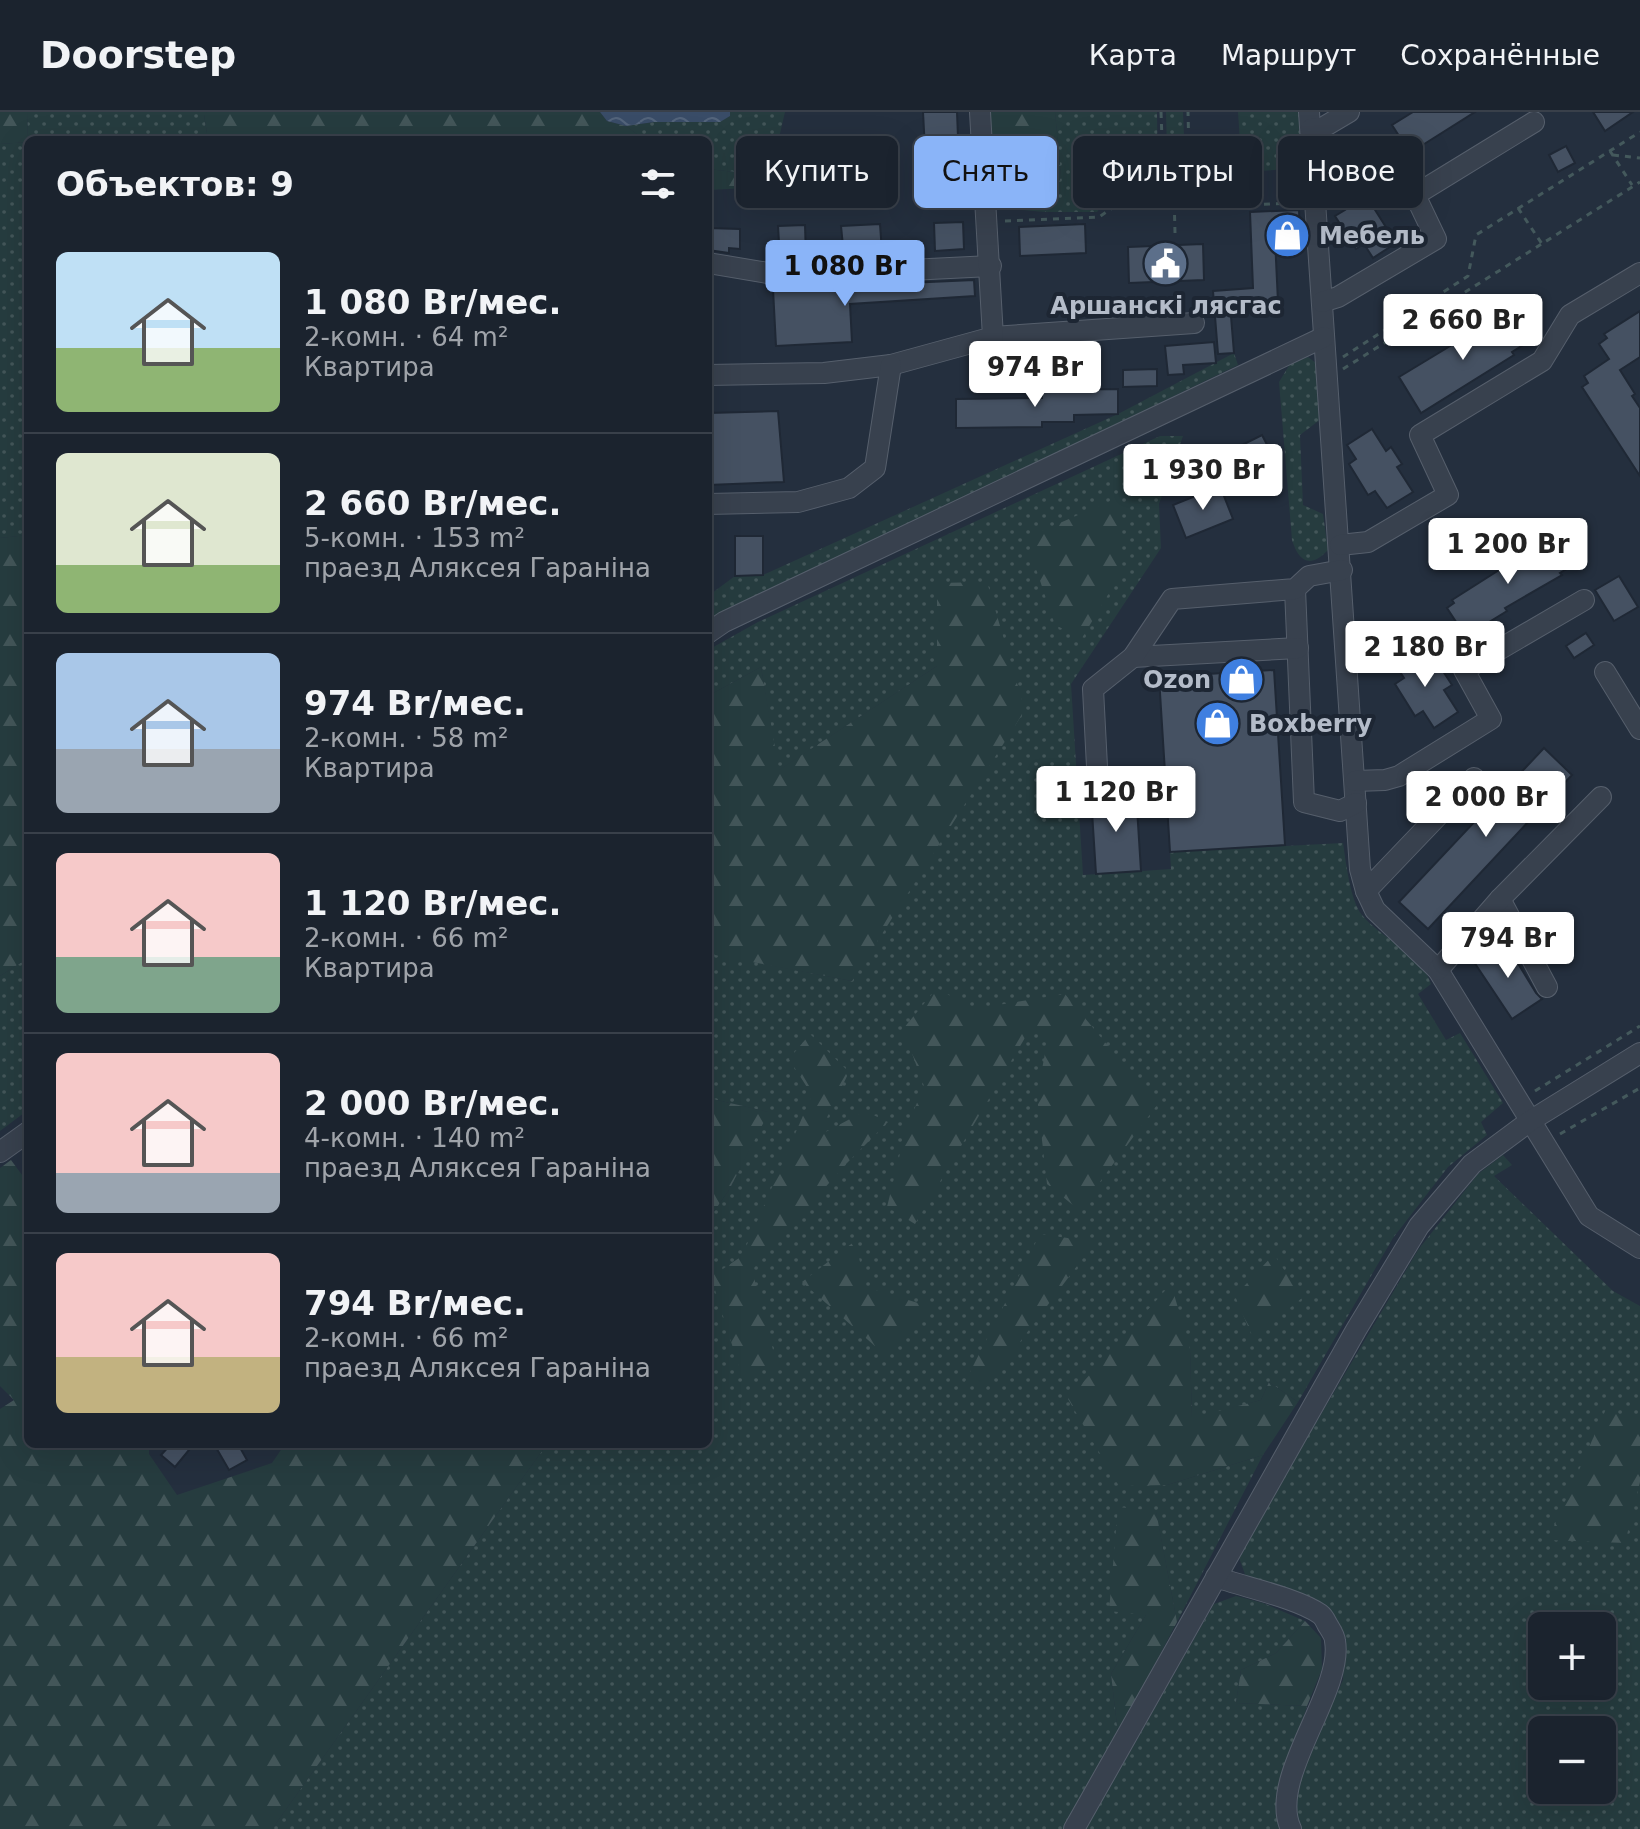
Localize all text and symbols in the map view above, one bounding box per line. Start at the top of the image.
text: Doorstep [40,33,236,77]
text: Карта [1089,39,1177,72]
text: Маршрут [1221,39,1356,72]
text: Сохранённые [1400,39,1600,72]
chip: Купить [736,136,898,208]
chip: Снять [914,136,1057,208]
chip: Фильтры [1073,136,1262,208]
chip: Новое [1278,136,1423,208]
icon: filters [636,162,680,206]
text: Объектов: 9 [56,164,294,204]
shop icon: Мебель [1264,212,1312,260]
place label: Мебель [1319,222,1425,250]
pin: 1 080 Br [762,240,928,308]
public building icon: Аршанскі лясгас [1142,240,1190,288]
text: 1 080 Br [783,251,907,281]
text: 1 080 Br/мес. [304,282,561,322]
icon: home [120,284,216,380]
place label: Аршанскі лясгас [1050,292,1282,320]
pin: 2 660 Br [1380,294,1546,362]
text: 2 660 Br [1401,305,1525,335]
text: 2-комн. · 64 m² [304,322,508,352]
pin: 974 Br [970,341,1100,409]
text: Квартира [304,352,435,382]
text: 974 Br [987,352,1083,382]
pin: 1 930 Br [1120,444,1286,512]
text: 1 930 Br [1141,455,1265,485]
text: 2 660 Br/мес. [304,483,561,523]
icon: home [120,485,216,581]
pin: 1 200 Br [1425,518,1591,586]
text: 5-комн. · 153 m² [304,523,525,553]
text: 1 200 Br [1446,529,1570,559]
text: праезд Аляксея Гараніна [304,553,651,583]
pin: 2 180 Br [1342,621,1508,689]
text: 2 180 Br [1363,632,1487,662]
shop icon: Ozon [1218,656,1266,704]
place label: Ozon [1143,666,1211,694]
text: 974 Br/мес. [304,683,526,723]
icon: home [120,685,216,781]
shop icon: Boxberry [1194,700,1242,748]
place label: Boxberry [1249,710,1372,738]
text: 2-комн. · 58 m² [304,723,508,753]
text: Квартира [304,753,435,783]
pin: 1 120 Br [1033,766,1199,834]
pin: 2 000 Br [1403,771,1569,839]
text: 1 120 Br [1054,777,1178,807]
text: 2 000 Br [1424,782,1548,812]
text: 1 120 Br/мес. [304,883,561,923]
icon: home [120,885,216,981]
pin: 794 Br [1443,912,1573,980]
text: 2-комн. · 66 m² [304,923,508,953]
text: 794 Br [1460,923,1556,953]
text: Квартира [304,953,435,983]
text: 2 000 Br/мес. [304,1083,561,1123]
icon: home [120,1085,216,1181]
text: 4-комн. · 140 m² [304,1123,525,1153]
text: праезд Аляксея Гараніна [304,1153,651,1183]
text: 794 Br/мес. [304,1283,526,1323]
icon: home [120,1285,216,1381]
text: 2-комн. · 66 m² [304,1323,508,1353]
text: праезд Аляксея Гараніна [304,1353,651,1383]
map controls [1528,1612,1616,1804]
button: + [1528,1612,1616,1700]
button: − [1528,1716,1616,1804]

